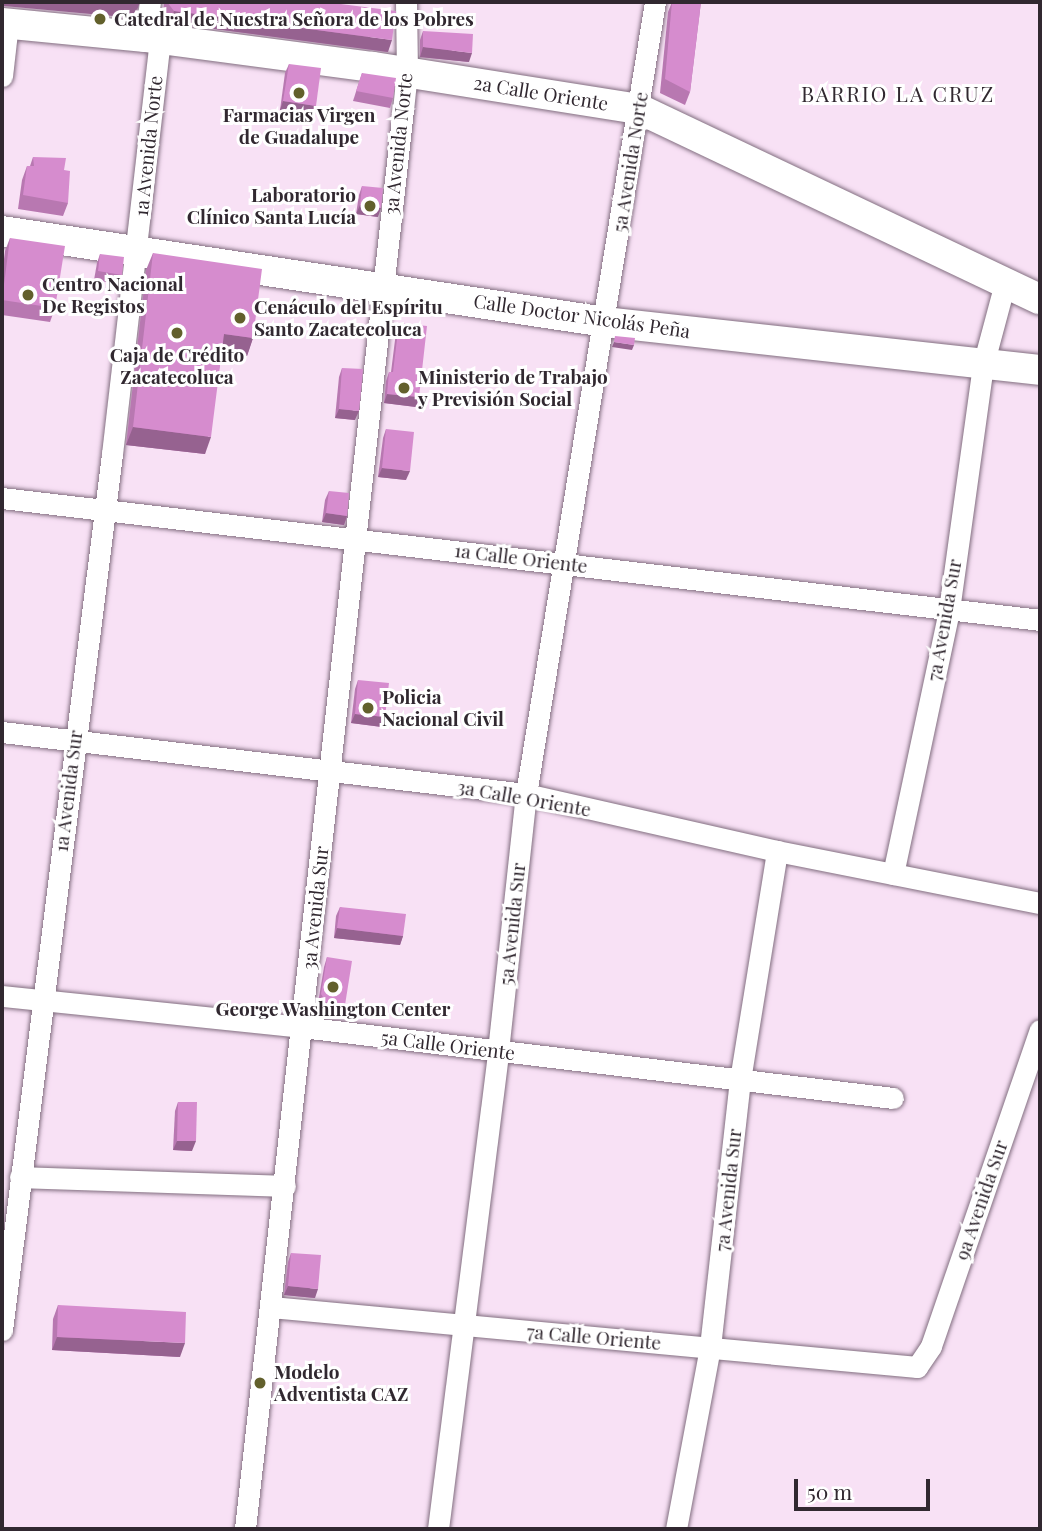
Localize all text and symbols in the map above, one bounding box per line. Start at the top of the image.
place label: Catedral de Nuestra Señora de los Pobres [114,8,474,30]
marker: Catedral de Nuestra Señora de los Pobres [92,11,108,27]
street label: 3a Avenida Norte [379,71,417,217]
street label: 2a Calle Oriente [472,71,610,115]
street label: 1a Avenida Norte [129,74,167,218]
district label: BARRIO LA CRUZ [803,80,993,106]
marker: Farmacias Virgen de Guadalupe [291,85,307,101]
street label: 5a Avenida Norte [608,89,652,235]
place label: Farmacias Virgen de Guadalupe [222,104,376,148]
place label: Laboratorio Clínico Santa Lucía [187,184,356,228]
marker: Laboratorio Clínico Santa Lucía [362,198,378,214]
place label: Centro Nacional De Registos [42,273,184,317]
marker: Centro Nacional De Registos [20,287,36,303]
street label: Calle Doctor Nicolás Peña [472,289,692,343]
place label: Cenáculo del Espíritu Santo Zacatecoluca [254,296,443,340]
marker: Cenáculo del Espíritu Santo Zacatecoluca [232,310,248,326]
marker: Caja de Crédito Zacatecoluca [169,325,185,341]
place label: Caja de Crédito Zacatecoluca [110,344,244,388]
place label: Ministerio de Trabajo y Previsión Social [418,366,608,410]
marker: Ministerio de Trabajo y Previsión Social [396,380,412,396]
street label: 1a Calle Oriente [453,539,589,577]
street label: 7a Avenida Sur [922,557,966,683]
place label: Policia Nacional Civil [382,686,504,730]
marker: Policia Nacional Civil [360,700,376,716]
street label: 1a Avenida Sur [49,728,87,854]
street label: 3a Calle Oriente [455,775,593,821]
street label: 3a Avenida Sur [297,844,333,972]
street label: 5a Avenida Sur [494,861,530,987]
marker: George Washington Center [325,979,341,995]
place label: George Washington Center [215,998,451,1020]
street label: 5a Calle Oriente [380,1025,516,1065]
street label: 7a Avenida Sur [710,1127,746,1253]
street label: 9a Avenida Sur [950,1137,1012,1263]
street label: 7a Calle Oriente [526,1320,662,1354]
place label: Modelo Adventista CAZ [274,1361,408,1405]
marker: Modelo Adventista CAZ [252,1375,268,1391]
scale bar [797,1464,934,1508]
text: 50 m [807,1477,852,1505]

